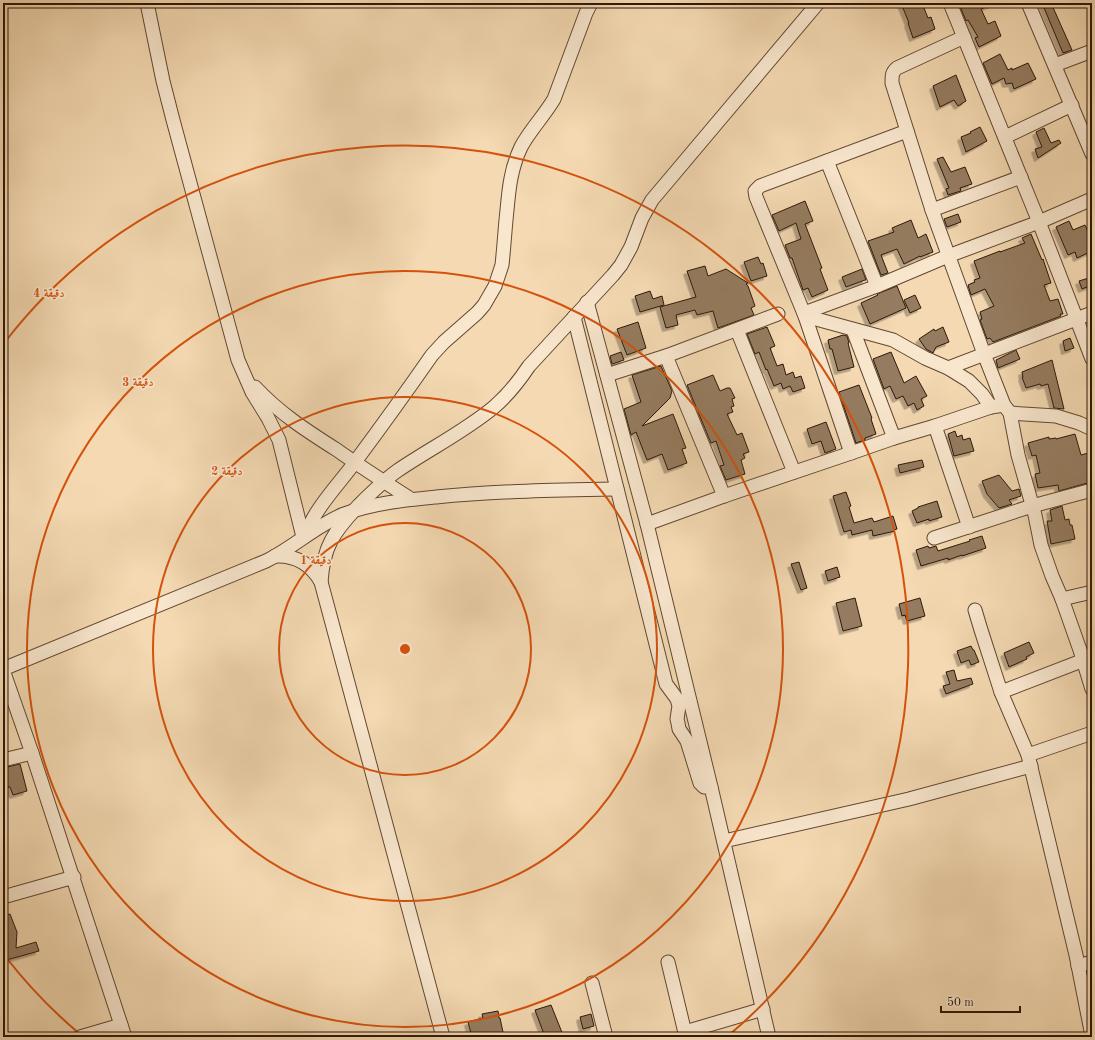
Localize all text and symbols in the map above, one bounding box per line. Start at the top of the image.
text: 4 دقيقة [33,288,65,300]
text: 3 دقيقة [122,377,154,389]
text: 2 دقيقة [211,466,243,478]
text: 1 دقيقة [300,555,332,567]
centre of rings [398,642,412,656]
scale bar [941,988,1020,1014]
text: 50 m [947,996,974,1009]

